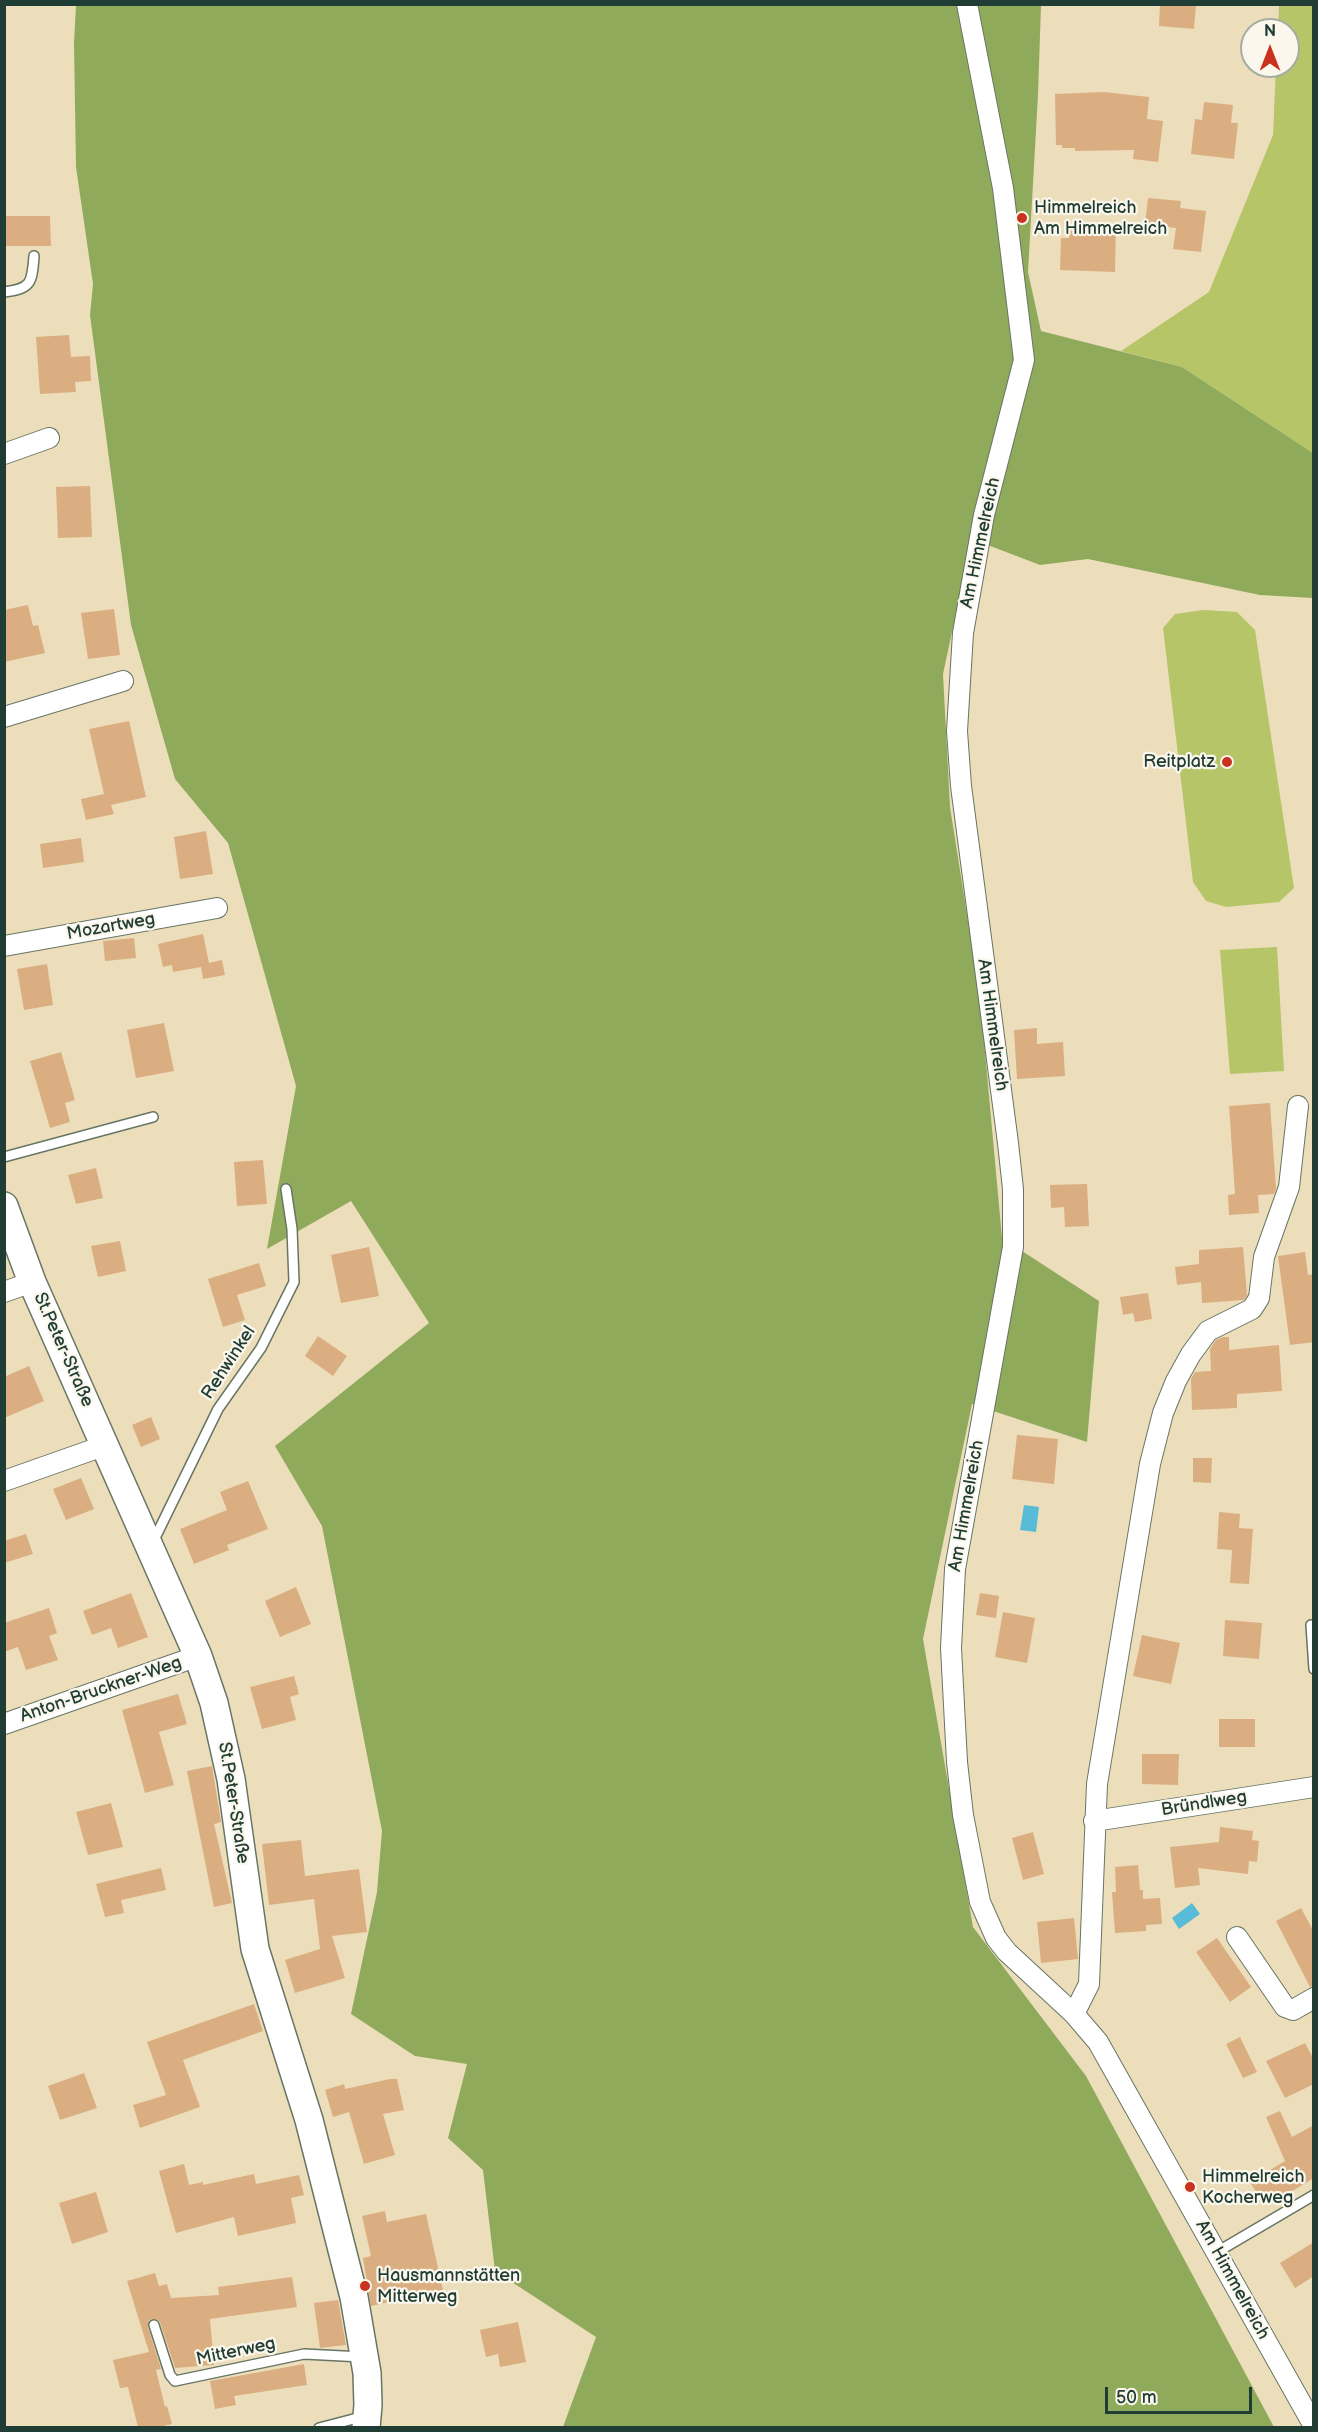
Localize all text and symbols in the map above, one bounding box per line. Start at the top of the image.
north arrow [1240,18,1300,78]
text: N [1264,22,1276,41]
place label: Himmelreich Am Himmelreich [1034,197,1167,240]
marker: Himmelreich Am Himmelreich [1015,211,1029,225]
street label: Am Himmelreich [957,476,1005,610]
place label: Reitplatz [1143,751,1215,773]
marker: Reitplatz [1220,755,1234,769]
street label: Mozartweg [65,909,157,945]
street label: Am Himmelreich [972,958,1012,1092]
street label: St.Peter-Straße [28,1289,98,1411]
street label: Rehwinkel [197,1322,261,1404]
street label: Am Himmelreich [945,1439,989,1573]
street label: Anton-Bruckner-Weg [17,1652,185,1728]
street label: St.Peter-Straße [213,1741,253,1865]
street label: Bründlweg [1160,1787,1248,1821]
place label: Himmelreich Kocherweg [1202,2166,1304,2208]
marker: Himmelreich Kocherweg [1183,2180,1197,2194]
street label: Am Himmelreich [1190,2217,1274,2343]
place label: Hausmannstätten Mitterweg [377,2265,520,2308]
marker: Hausmannstätten Mitterweg [358,2279,372,2293]
street label: Mitterweg [194,2333,278,2371]
scale bar [1108,2375,1255,2413]
text: 50 m [1116,2387,1157,2408]

